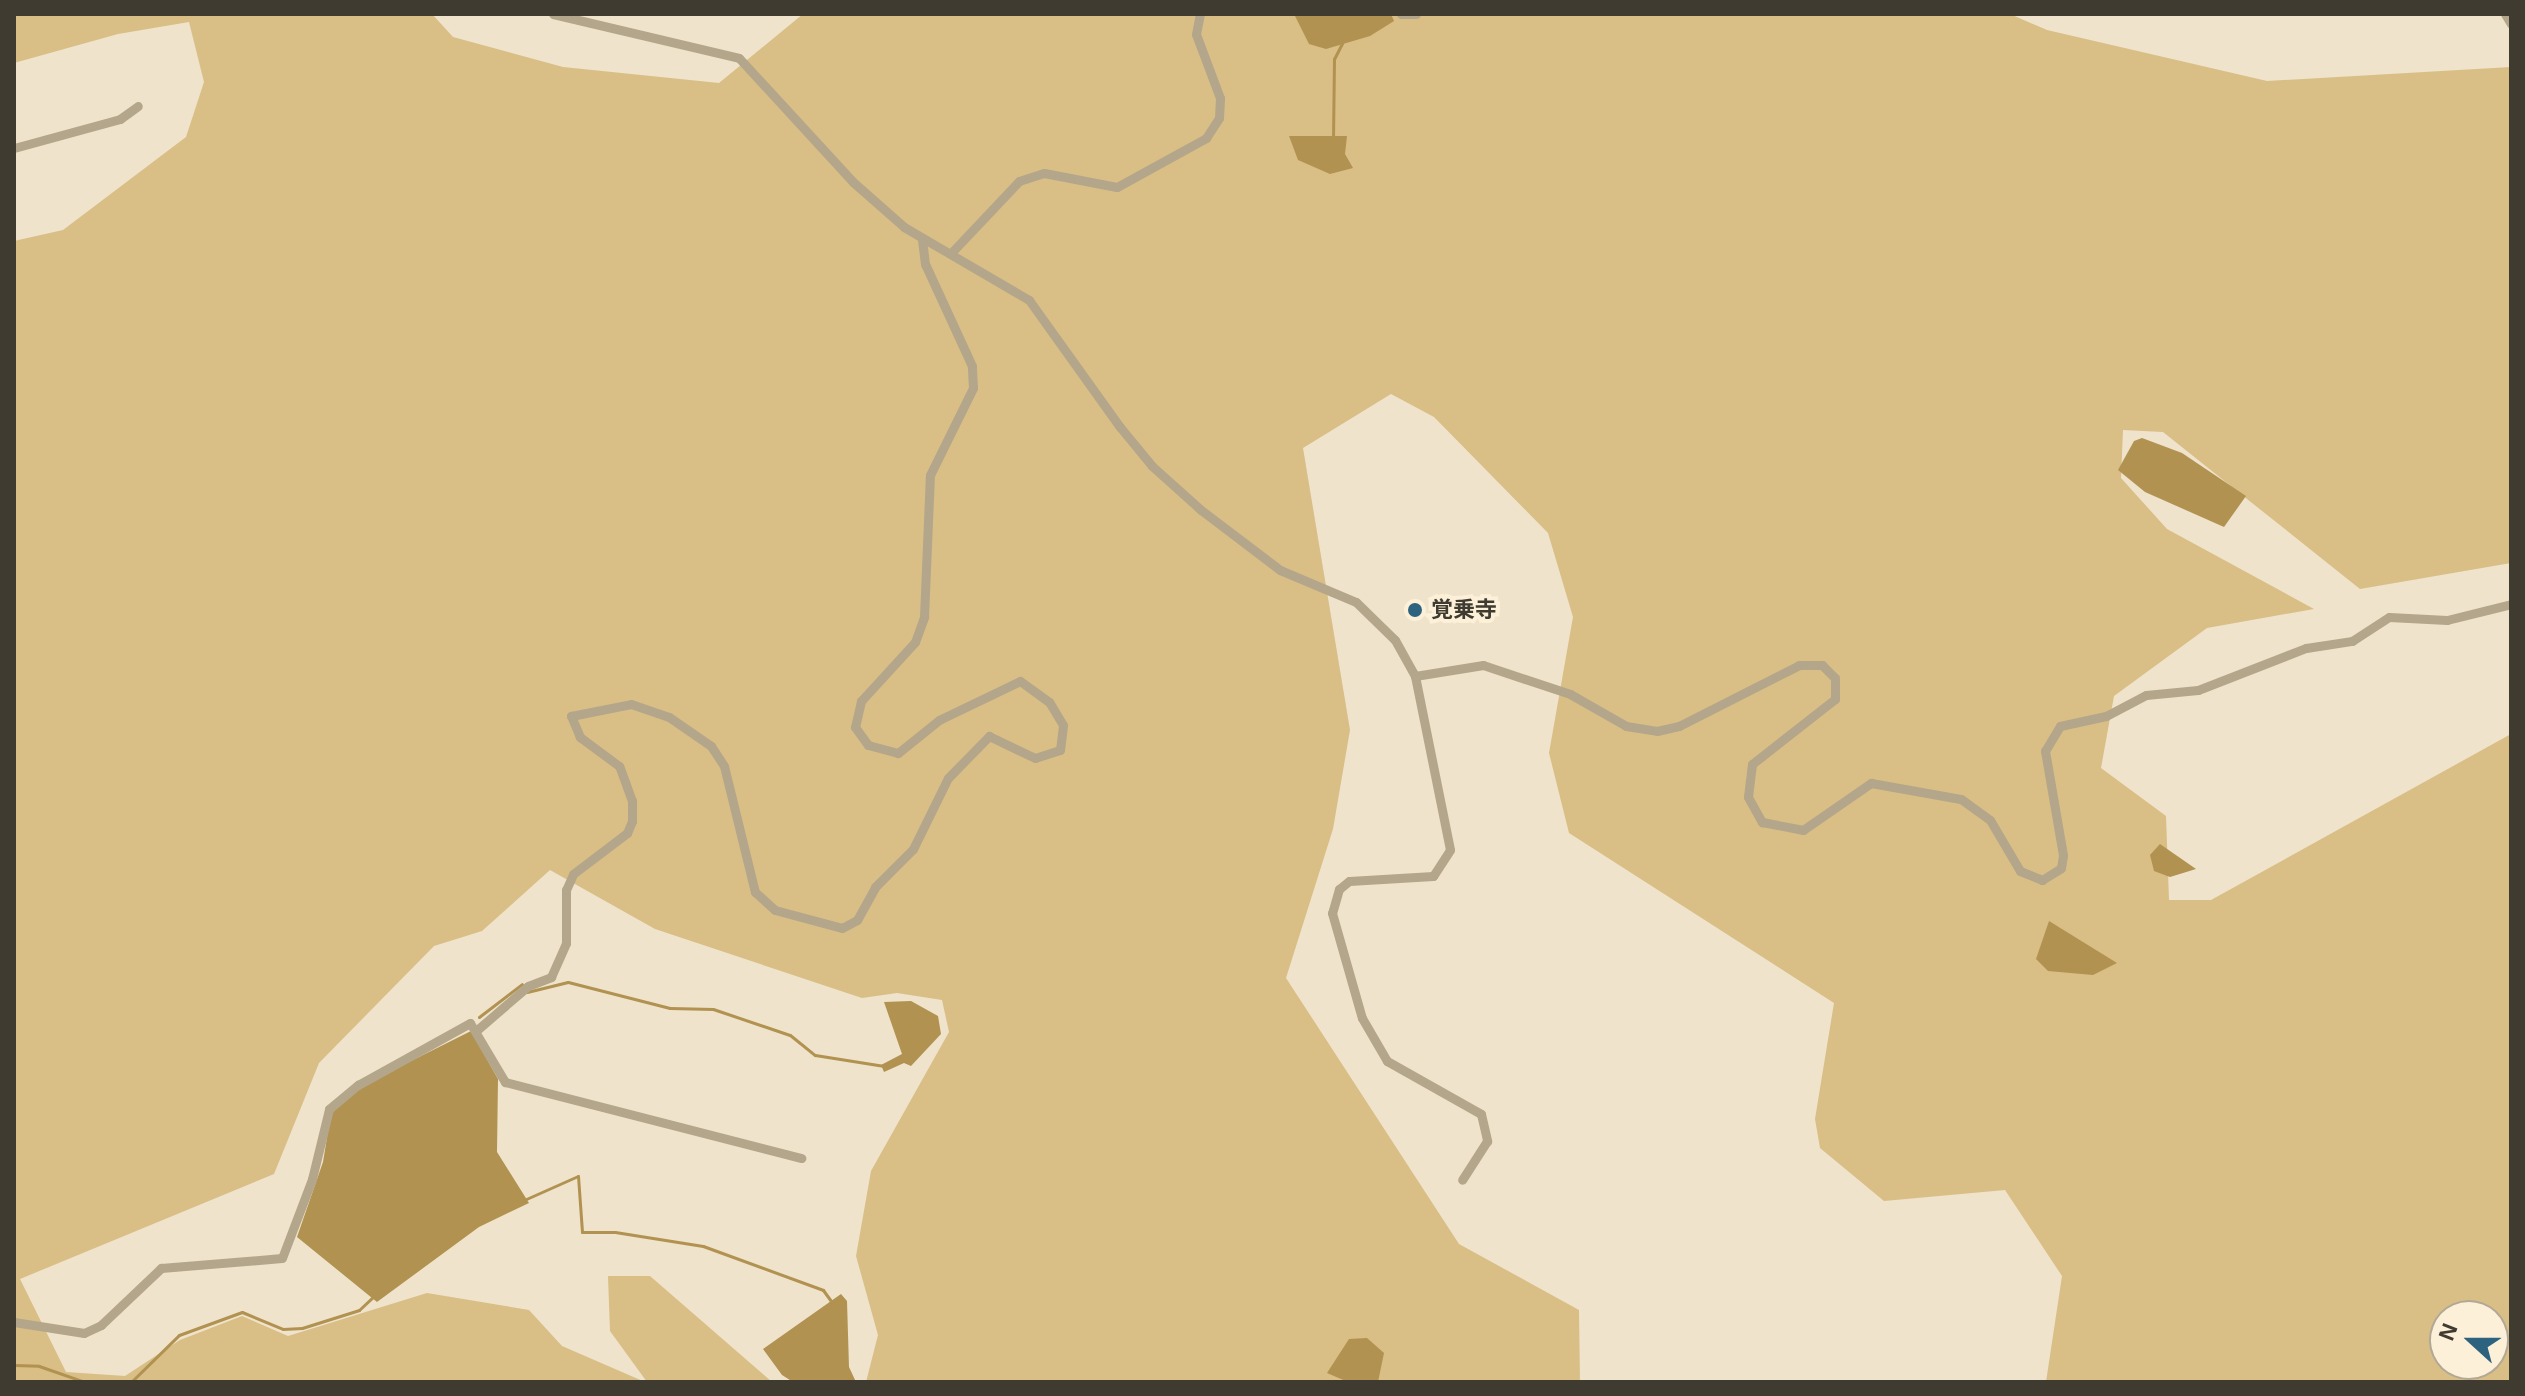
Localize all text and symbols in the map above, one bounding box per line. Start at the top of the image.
place label: 覚乗寺 [1431,597,1497,623]
marker: 覚乗寺 [1406,601,1424,619]
north arrow [2429,1300,2509,1380]
text: N [2433,1320,2463,1344]

